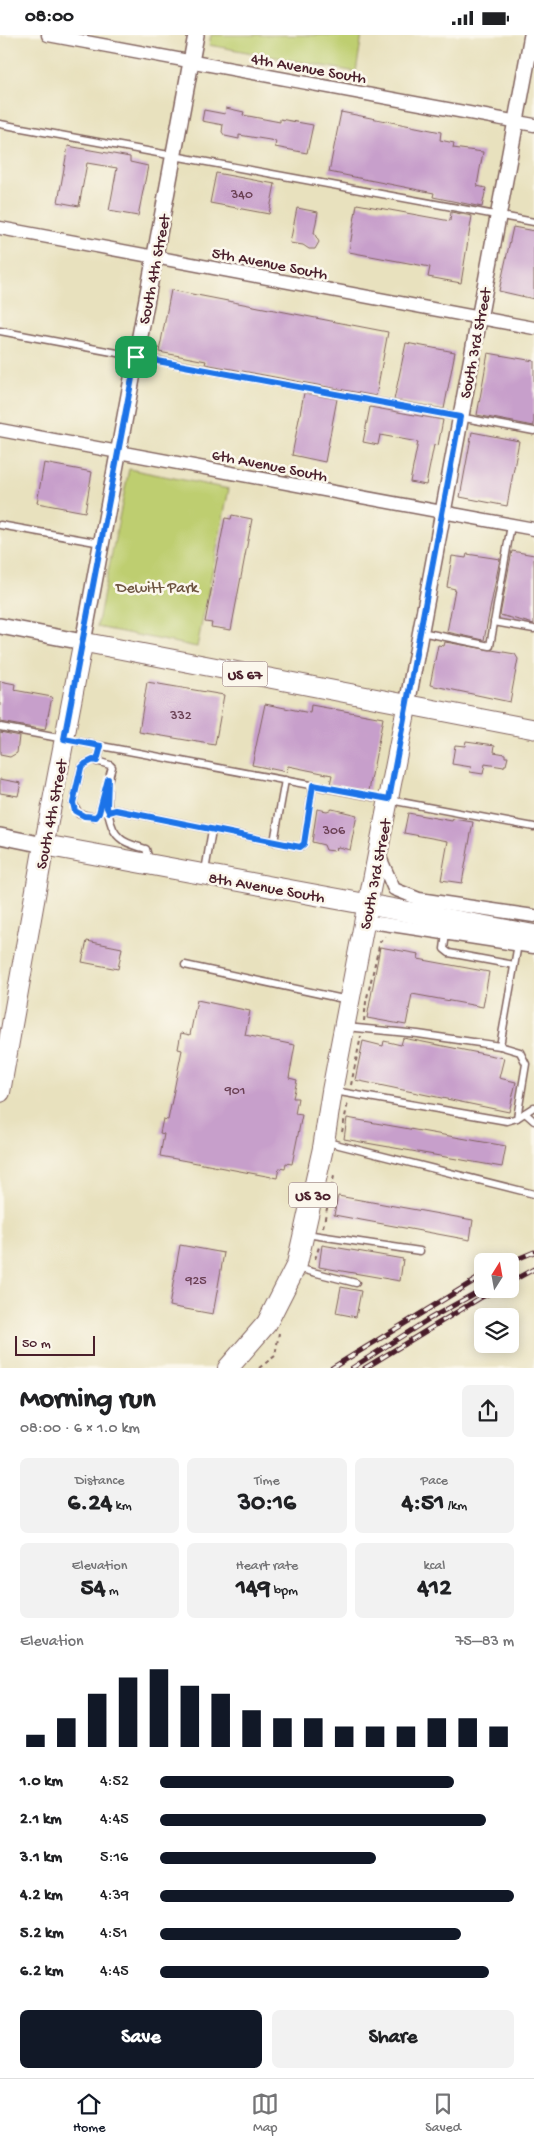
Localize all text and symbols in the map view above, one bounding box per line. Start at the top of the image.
text: 08:00 [25,6,74,29]
street label: 4th Avenue South [249,51,368,90]
house number: 340 [230,187,253,204]
street label: South 4th Street [136,212,177,326]
street label: 5th Avenue South [210,245,329,286]
street label: South 3rd Street [457,285,498,400]
pin [115,336,157,378]
icon: arrive [122,343,150,371]
street label: 6th Avenue South [210,447,329,488]
park label: Dewitt Park [115,580,200,599]
road number: US 67 [222,661,268,687]
house number: 332 [169,708,192,725]
street label: South 4th Street [33,757,74,871]
street label: South 3rd Street [357,816,398,931]
house number: 306 [322,823,346,840]
street label: 8th Avenue South [207,870,327,909]
house number: 901 [224,1083,245,1100]
road number: US 30 [289,1183,337,1207]
north arrow [474,1253,519,1297]
map controls [474,1253,519,1353]
house number: 925 [184,1273,207,1290]
button: layers [474,1308,519,1353]
scale bar [15,1333,95,1356]
text: 50 m [22,1336,51,1353]
text: Morning run [20,1384,155,1417]
button: share [462,1385,514,1437]
text: 08:00 · 6 × 1.0 km [20,1420,140,1439]
text: Distance [75,1473,124,1490]
text: Time [254,1473,280,1490]
text: Pace [421,1473,448,1490]
text: 6.24 [68,1490,112,1519]
text: 30:16 [238,1490,296,1519]
text: 4:51 [401,1490,444,1519]
text: km [112,1498,132,1515]
text: /km [444,1498,467,1515]
text: Elevation [72,1558,127,1575]
text: Heart rate [236,1558,298,1575]
text: kcal [423,1558,445,1575]
text: 54 [81,1575,106,1604]
text: 149 [236,1575,270,1604]
text: 412 [417,1575,451,1604]
text: m [106,1583,119,1600]
text: bpm [270,1583,298,1600]
text: Elevation [20,1633,84,1652]
text: 75–83 m [455,1633,514,1652]
text: 1.0 km [20,1773,63,1792]
text: 4:52 [100,1773,129,1792]
text: 2.1 km [20,1811,62,1830]
text: 4:45 [100,1811,129,1830]
text: 3.1 km [20,1849,62,1868]
text: 5:16 [100,1849,128,1868]
text: 4.2 km [20,1887,63,1906]
text: 4:39 [100,1887,129,1906]
text: 5.2 km [20,1925,64,1944]
text: 4:51 [100,1925,127,1944]
text: 6.2 km [20,1963,63,1982]
text: 4:45 [100,1963,129,1982]
button: Save [20,2010,262,2068]
button: Share [272,2010,514,2068]
tab: Home [73,2090,105,2137]
tab: Map [251,2090,279,2137]
tab: Saved [425,2090,461,2137]

